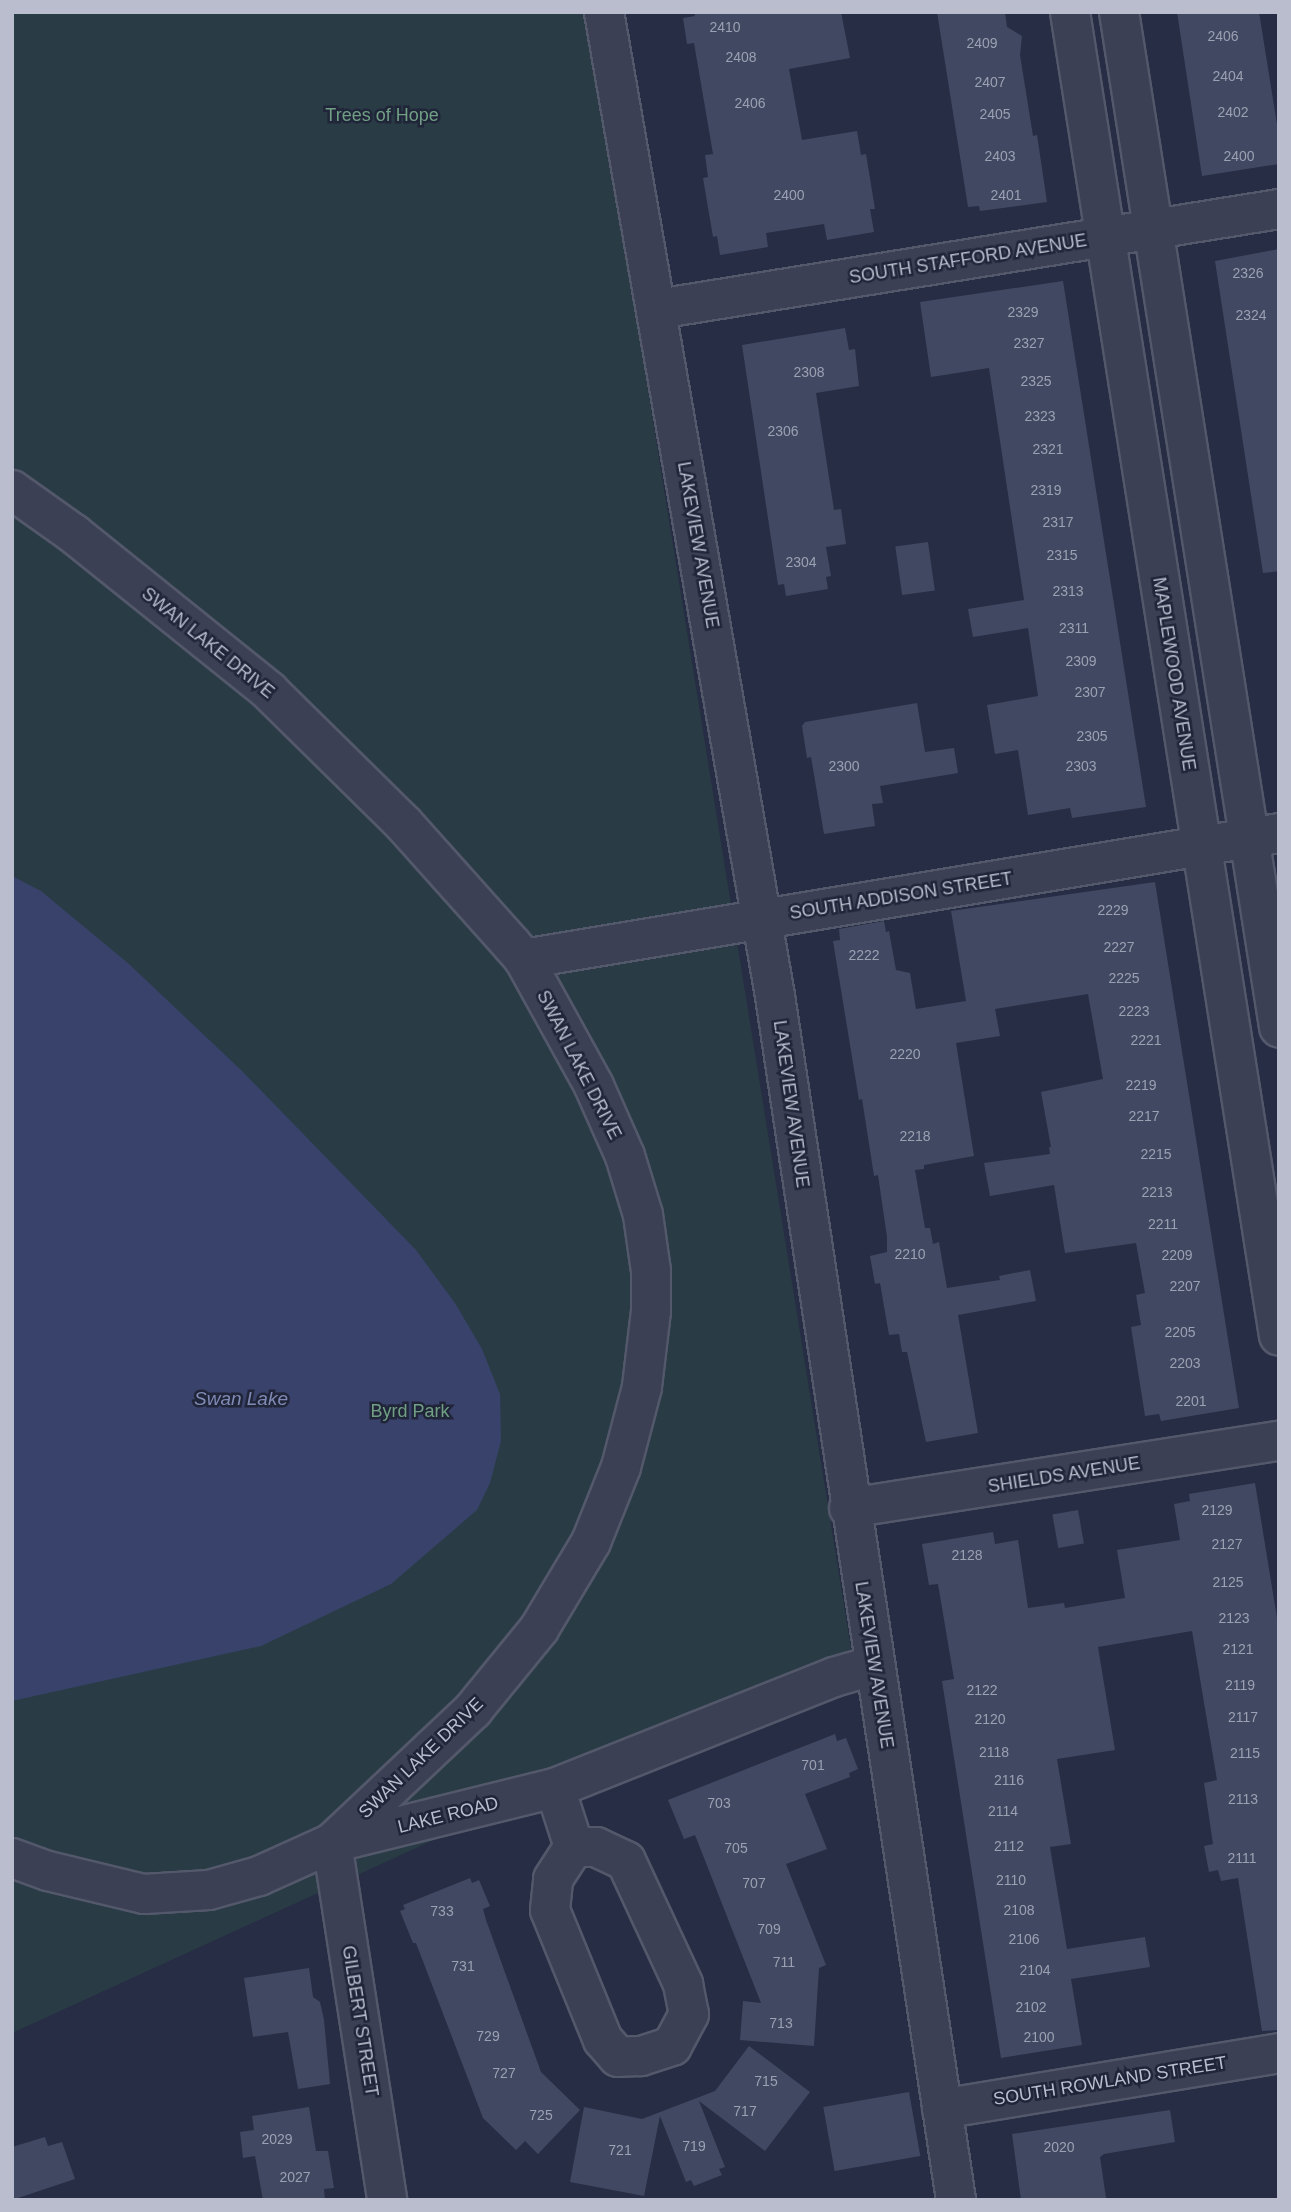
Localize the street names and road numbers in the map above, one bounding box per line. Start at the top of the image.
street label: SOUTH STAFFORD AVENUE [847,229,1089,289]
street label: LAKEVIEW AVENUE [673,460,723,630]
street label: MAPLEWOOD AVENUE [1148,575,1200,773]
street label: SWAN LAKE DRIVE [137,583,279,703]
street label: SOUTH ADDISON STREET [788,868,1014,924]
street label: SWAN LAKE DRIVE [532,987,626,1143]
street label: LAKEVIEW AVENUE [768,1018,814,1190]
street label: SHIELDS AVENUE [986,1452,1142,1498]
street label: LAKEVIEW AVENUE [850,1579,898,1751]
street label: SWAN LAKE DRIVE [354,1693,488,1823]
street label: LAKE ROAD [395,1792,501,1838]
street label: GILBERT STREET [337,1944,383,2098]
street label: SOUTH ROWLAND STREET [992,2052,1228,2110]

